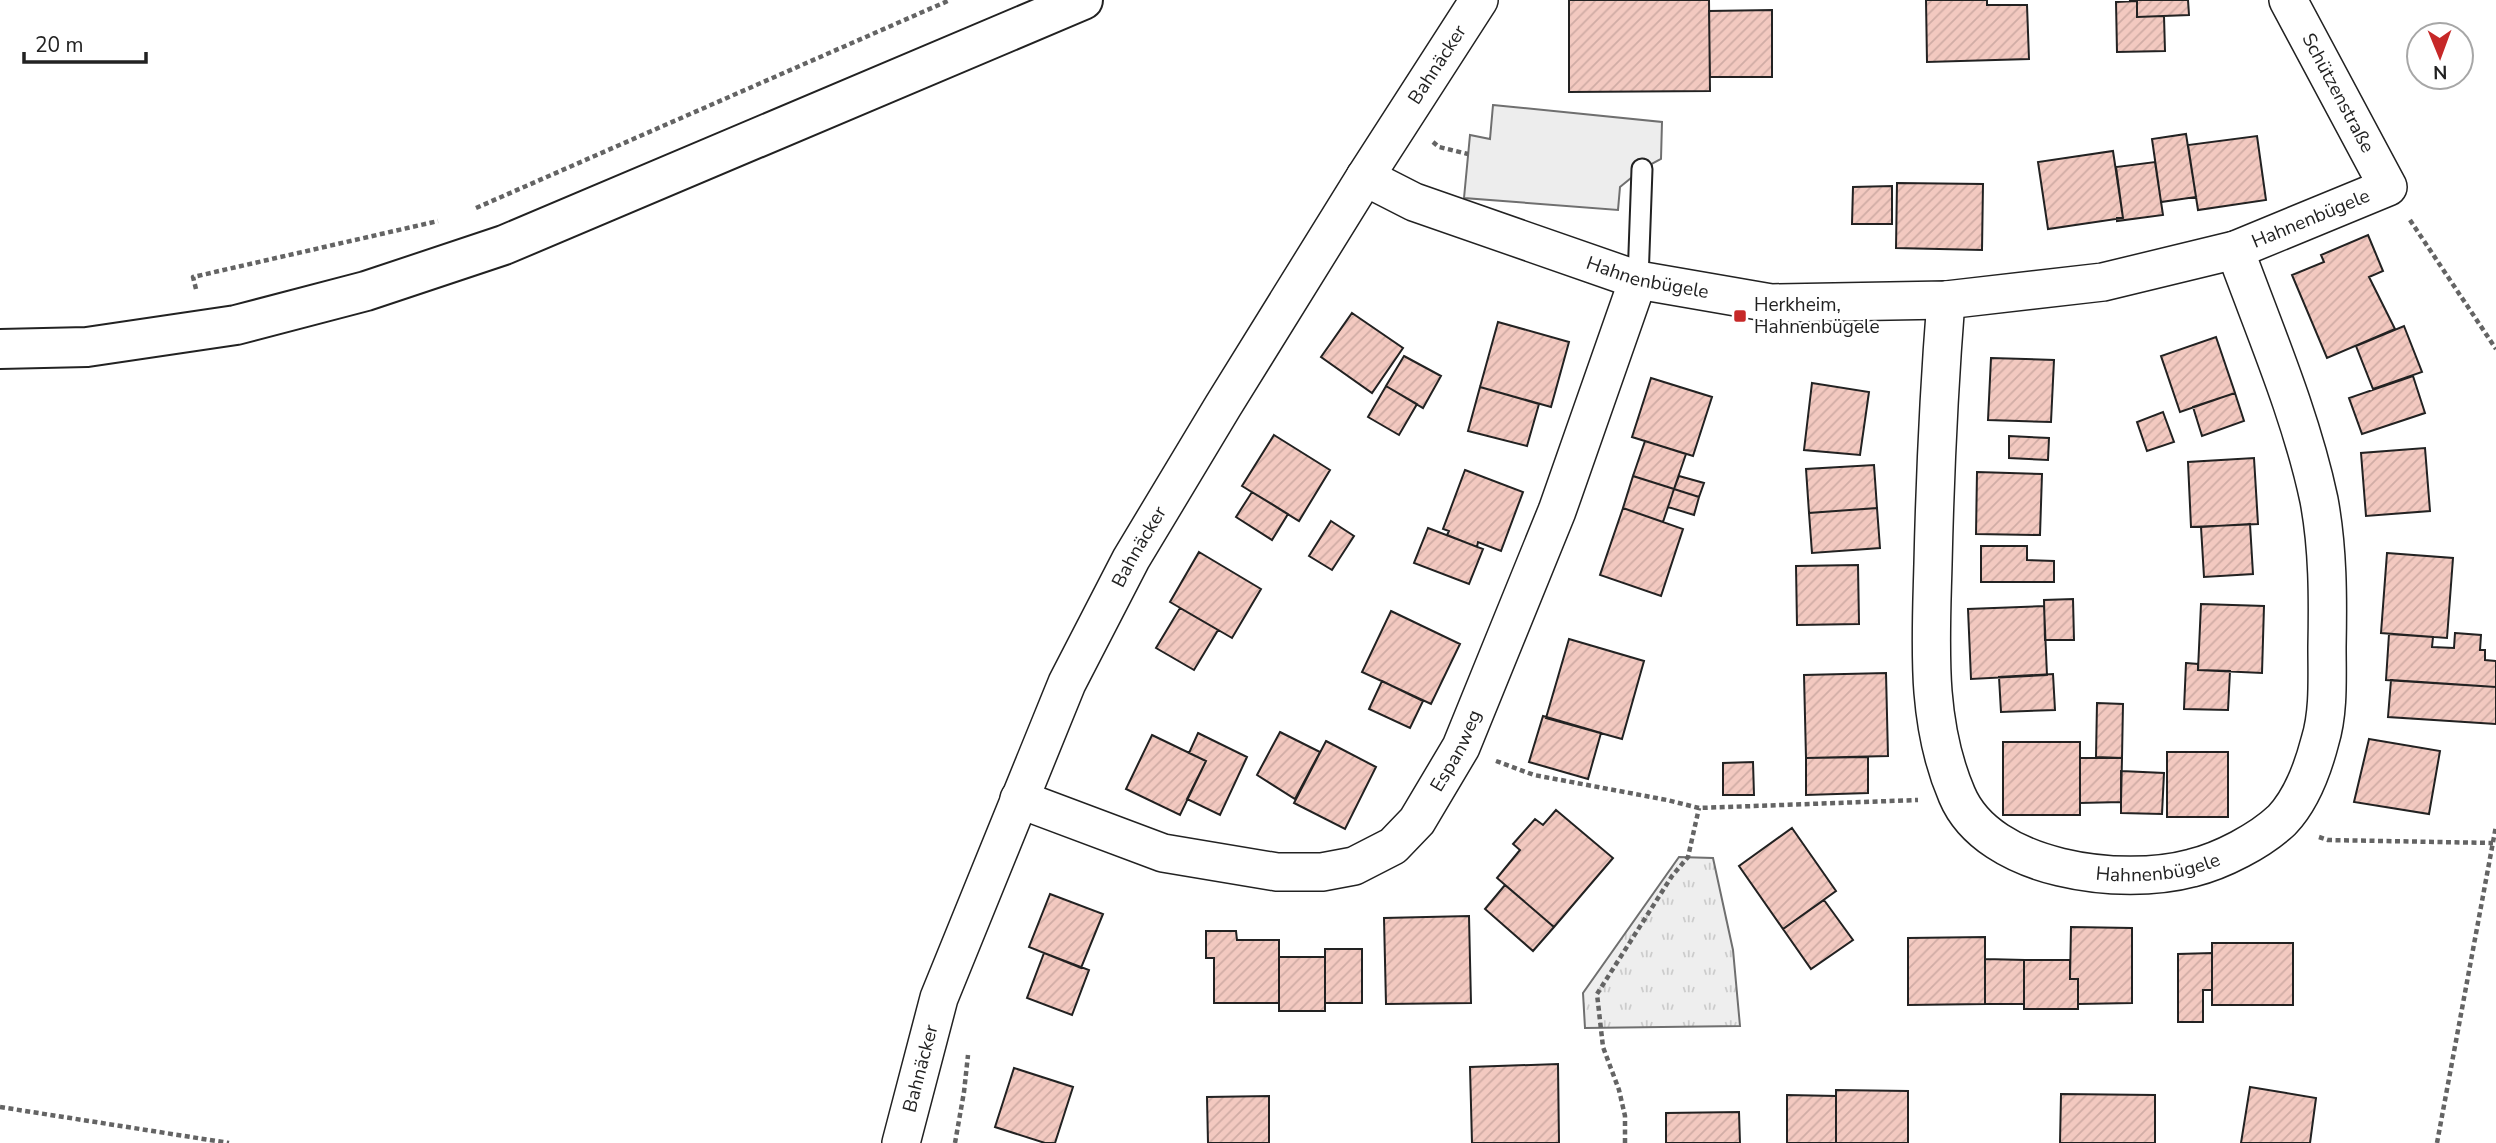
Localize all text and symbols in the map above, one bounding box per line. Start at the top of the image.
street label: Bahnäcker [1402,20,1473,109]
scale bar [24,21,147,65]
north arrow [2405,21,2475,91]
street label: Schützenstraße [2295,28,2381,158]
text: 20 m [35,31,84,59]
text: N [2433,59,2448,85]
street label: Hahnenbügele [2248,183,2374,255]
street label: Hahnenbügele [1583,250,1711,305]
place label: Herkheim, Hahnenbügele [1754,292,1880,340]
marker: Herkheim, Hahnenbügele [1732,308,1748,324]
street label: Bahnäcker [1106,501,1173,592]
street label: Espanweg [1424,706,1488,797]
street label: Hahnenbügele [2095,847,2224,888]
street label: Bahnäcker [897,1022,945,1115]

